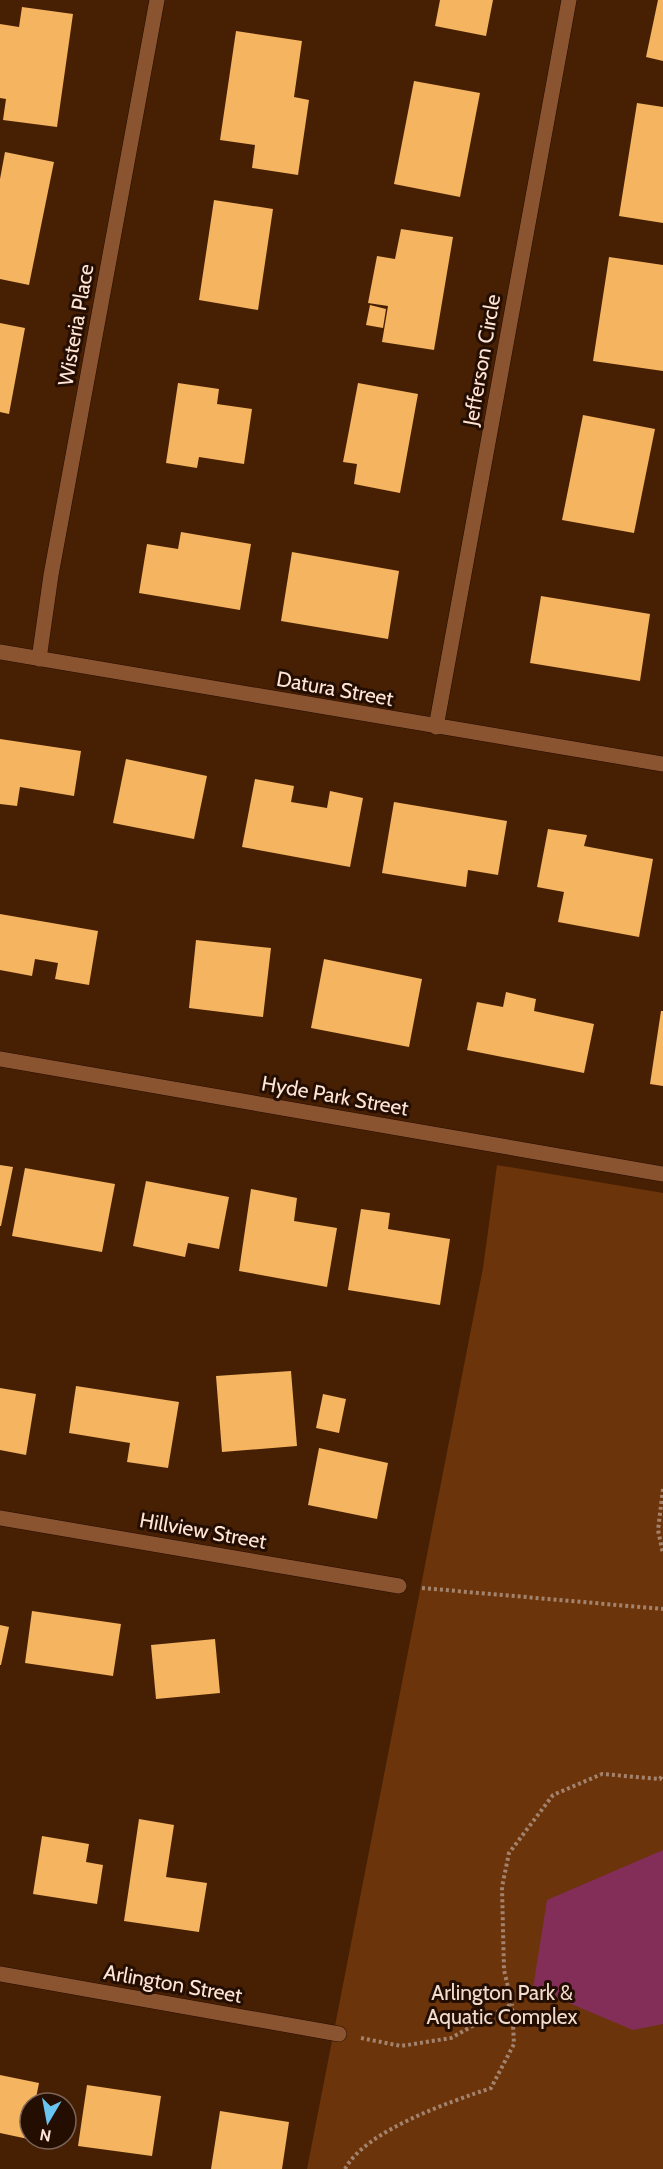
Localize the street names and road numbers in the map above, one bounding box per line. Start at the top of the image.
street label: Wisteria Place [52,262,99,388]
street label: Jefferson Circle [457,292,505,429]
street label: Datura Street [275,666,396,711]
street label: Hyde Park Street [260,1070,410,1121]
street label: Hillview Street [138,1507,268,1554]
street label: Arlington Street [102,1959,244,2008]

